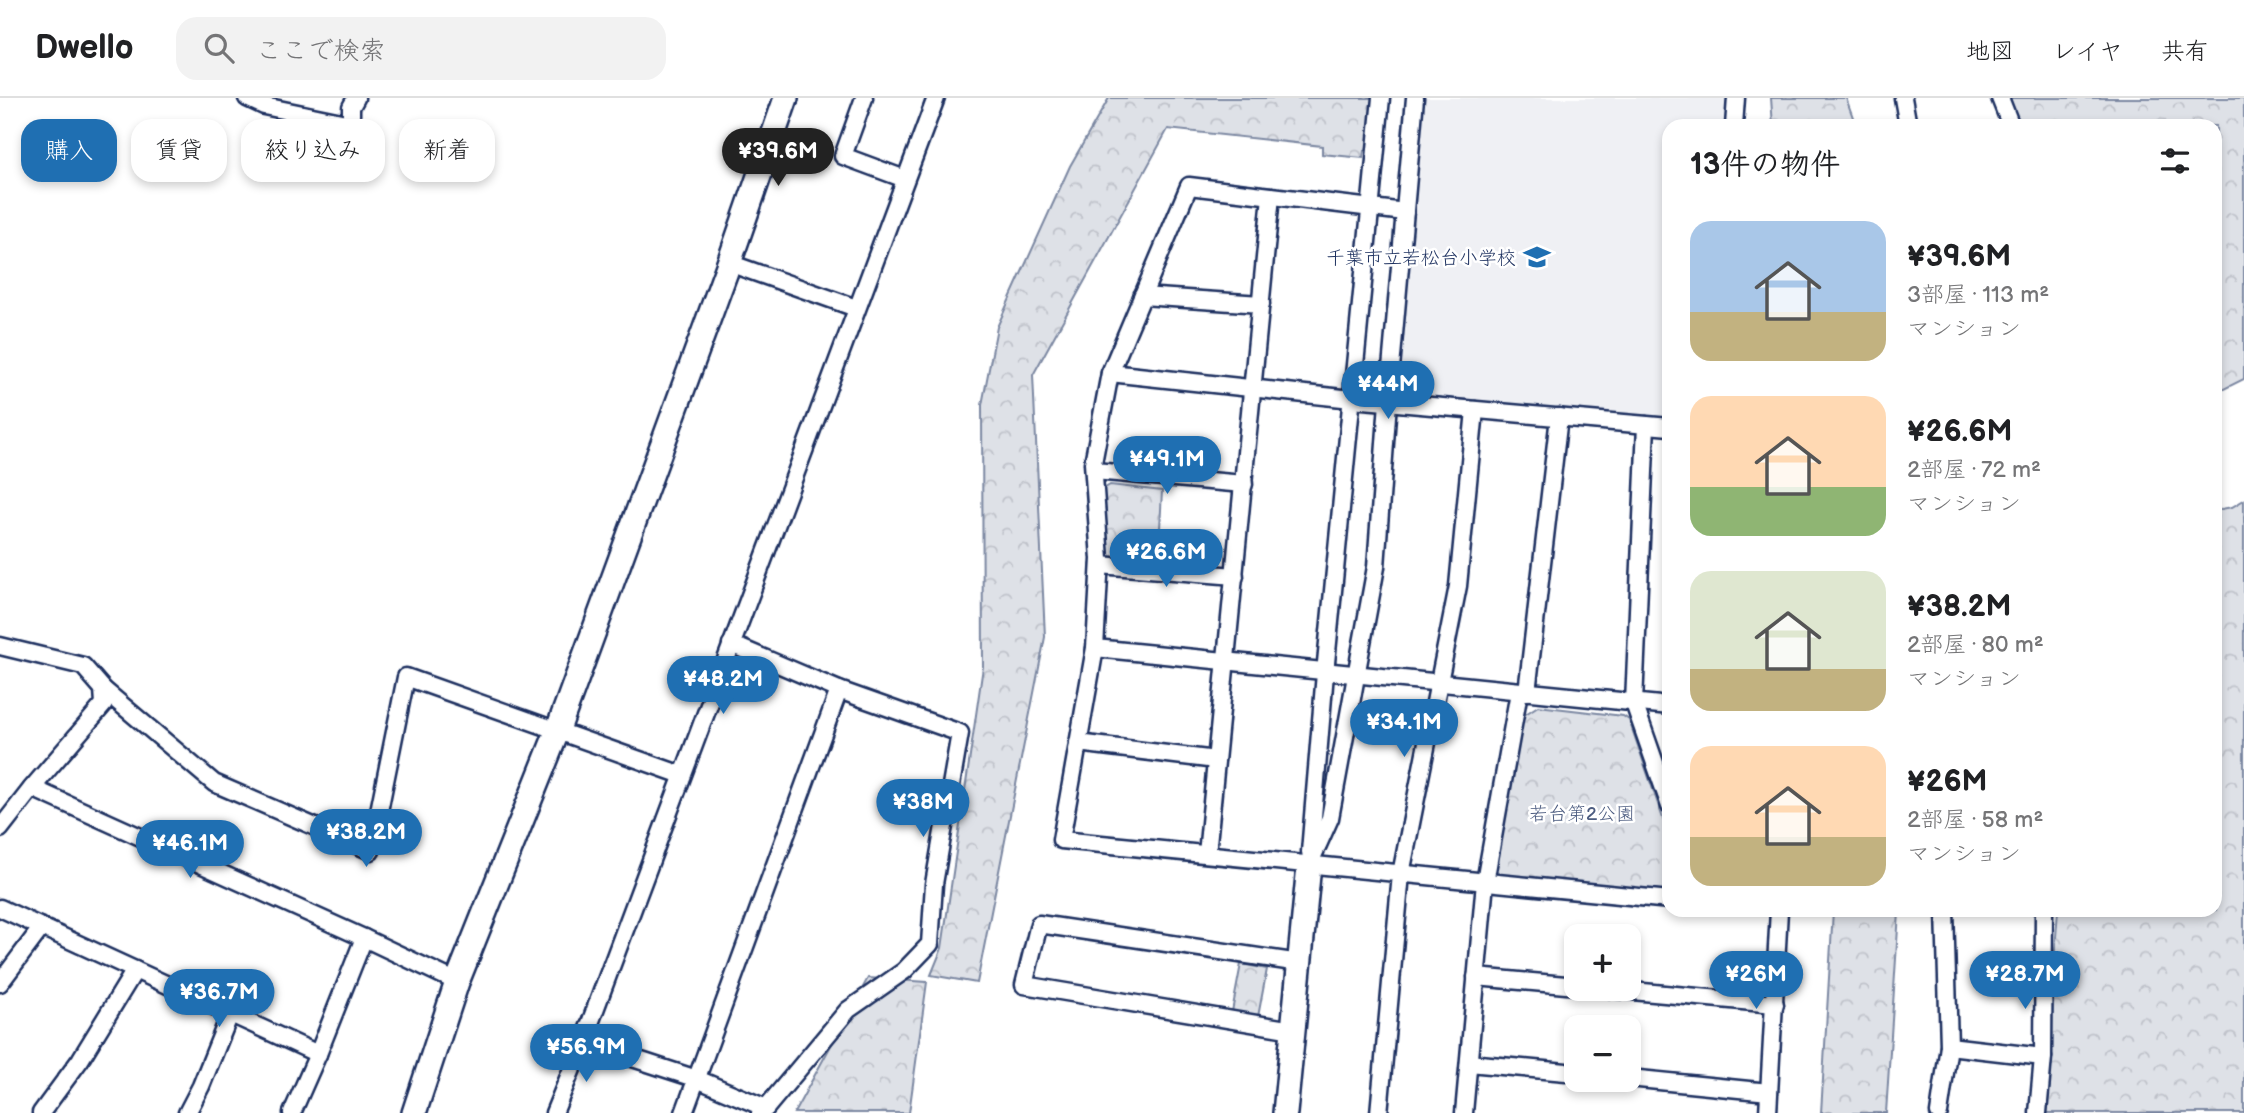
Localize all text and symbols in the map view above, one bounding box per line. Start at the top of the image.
search box [176,17,666,80]
text: Dwello [35,28,134,68]
icon: search [200,29,238,67]
text: ここで検索 [256,36,386,67]
text: 地図 [1966,37,2014,66]
text: レイヤ [2052,37,2123,66]
text: 共有 [2161,37,2209,66]
chip: 購入 [21,119,117,182]
chip: 賃貸 [131,119,227,182]
chip: 絞り込み [241,119,385,182]
chip: 新着 [399,119,495,182]
pin: ¥39.6M [721,129,835,188]
text: ¥39.6M [738,137,818,165]
icon: filters [2156,142,2194,180]
text: 13件の物件 [1690,147,1840,183]
text: ¥39.6M [1907,239,2011,275]
school or university icon: 千葉市立若松台小学校 [1522,242,1552,272]
place label: 千葉市立若松台小学校 [1326,247,1516,270]
icon: home [1746,249,1830,333]
text: 3部屋 · 113 m² [1907,281,2049,309]
text: マンション [1907,315,2021,343]
pin: ¥44M [1347,362,1429,421]
text: ¥44M [1357,370,1419,398]
text: ¥26.6M [1907,414,2012,450]
icon: home [1746,424,1830,508]
pin: ¥49.1M [1110,436,1224,496]
text: ¥49.1M [1129,445,1205,473]
text: 2部屋 · 72 m² [1907,456,2041,484]
text: マンション [1907,490,2021,518]
pin: ¥26.6M [1109,530,1223,589]
text: ¥26.6M [1126,538,1206,566]
text: ¥38.2M [1907,589,2011,625]
icon: home [1746,599,1830,683]
text: 2部屋 · 80 m² [1907,631,2044,659]
pin: ¥48.2M [666,656,780,716]
text: ¥48.2M [683,665,763,693]
text: マンション [1907,665,2021,693]
pin: ¥34.1M [1347,700,1461,759]
text: ¥34.1M [1366,708,1442,736]
text: ¥26M [1907,764,1987,800]
icon: home [1746,774,1830,858]
pin: ¥38M [882,780,964,839]
text: ¥38M [892,788,954,816]
park label: 若台第2公園 [1529,803,1635,826]
text: 2部屋 · 58 m² [1907,806,2043,834]
pin: ¥38.2M [309,810,423,869]
text: ¥38.2M [326,818,406,846]
pin: ¥46.1M [133,820,247,880]
text: ¥46.1M [152,829,228,857]
text: マンション [1907,840,2021,868]
map controls [1564,924,1641,1092]
button: + [1564,924,1641,1001]
pin: ¥26M [1715,951,1797,1011]
pin: ¥28.7M [1968,951,2082,1011]
text: ¥26M [1725,960,1787,988]
text: ¥28.7M [1985,960,2065,988]
pin: ¥36.7M [162,970,276,1029]
text: ¥36.7M [179,978,259,1006]
button: − [1564,1015,1641,1092]
pin: ¥56.9M [529,1024,643,1084]
text: ¥56.9M [546,1033,626,1061]

